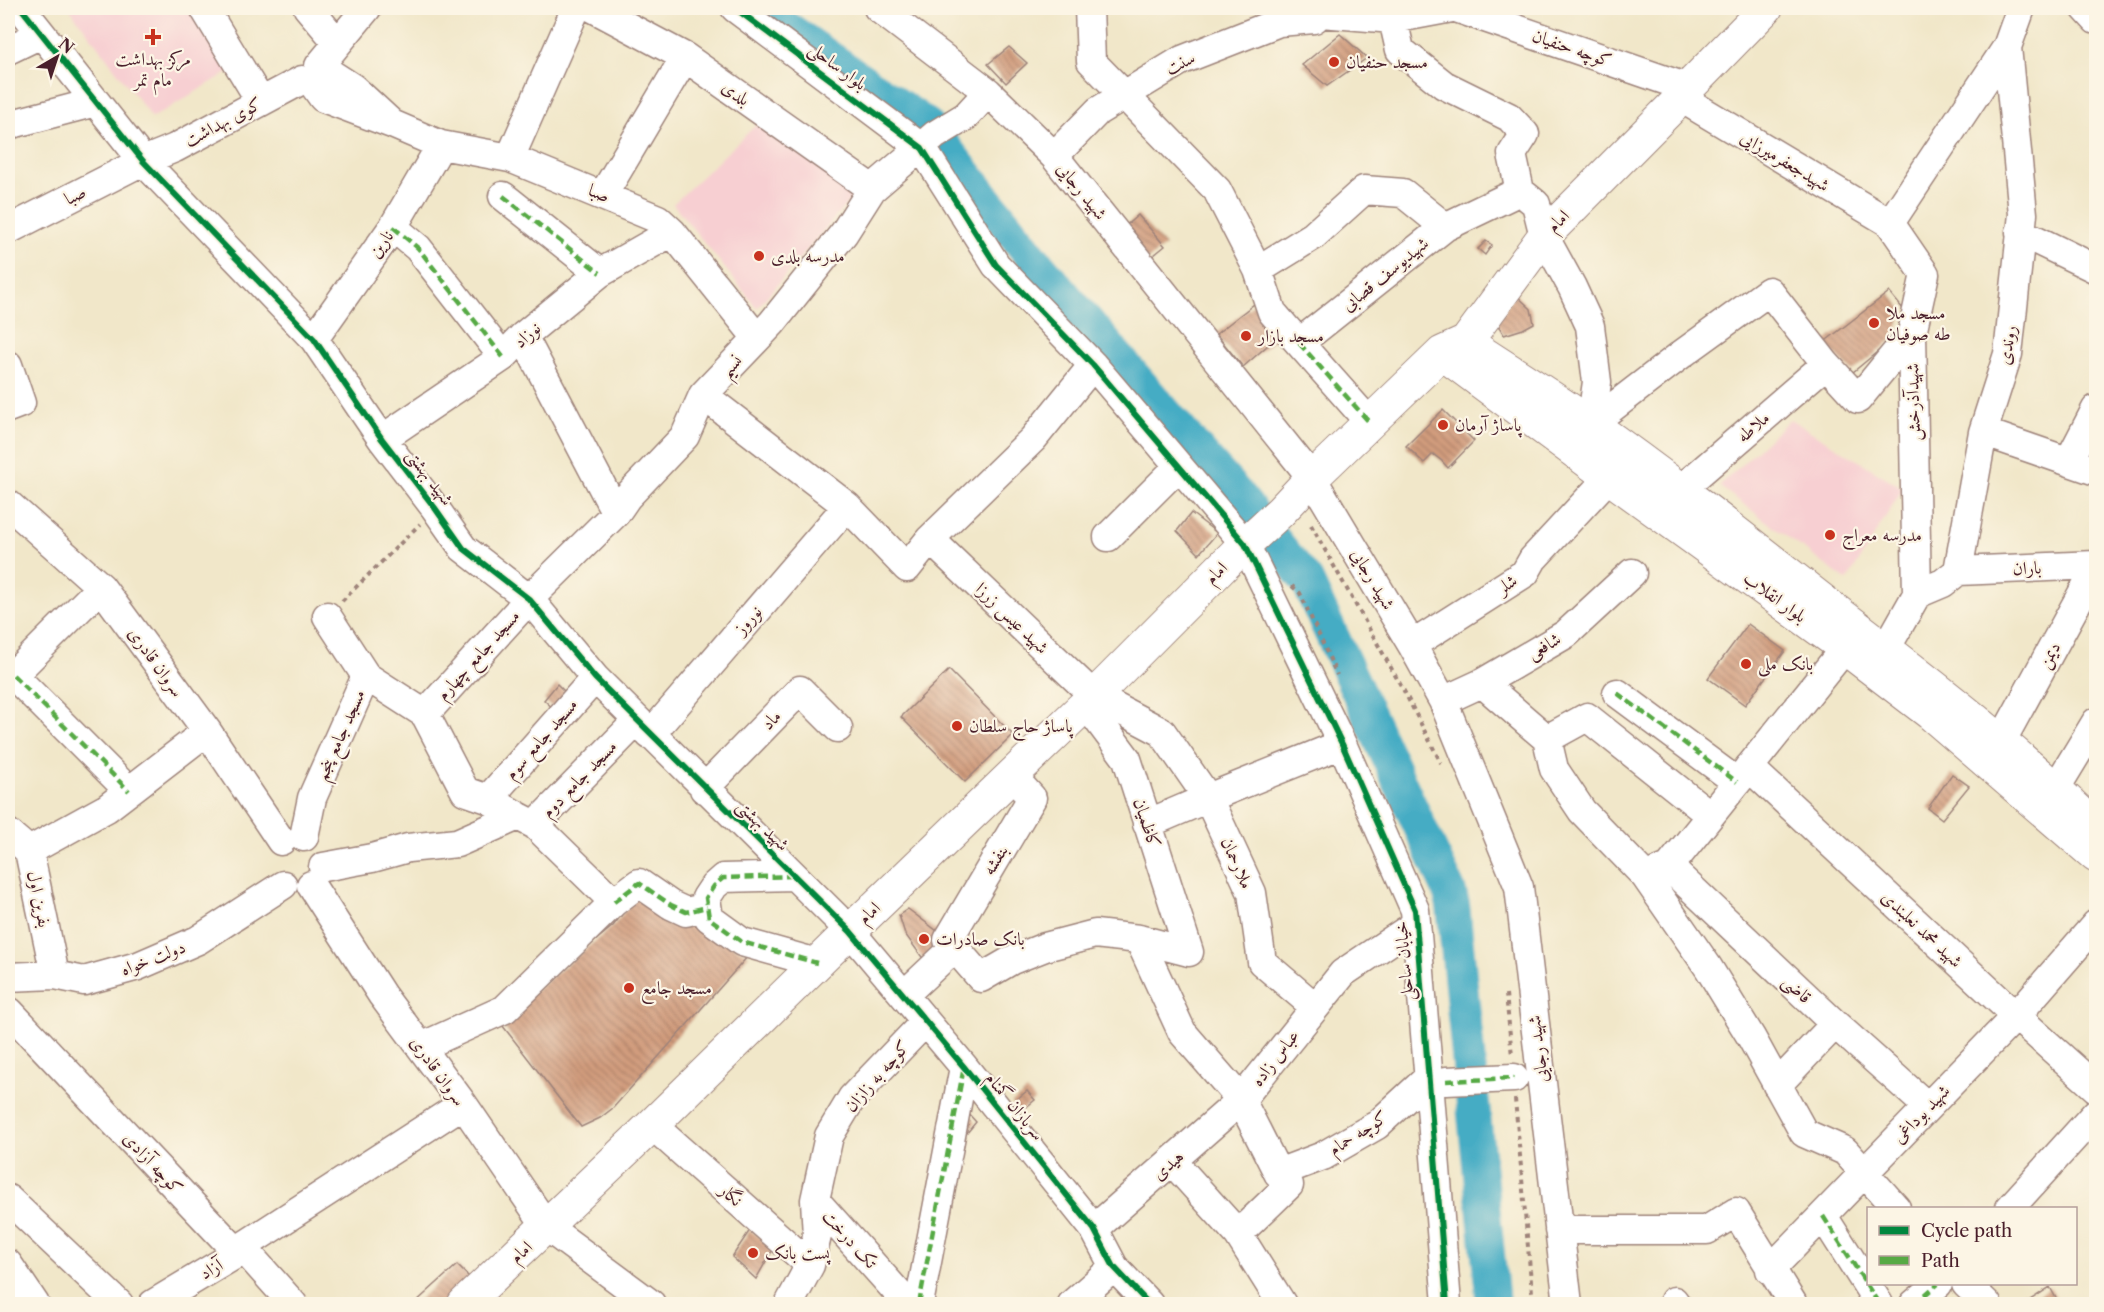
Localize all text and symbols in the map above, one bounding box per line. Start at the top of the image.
street label: کوچه حنفیان [1529,24,1615,74]
north arrow [27,27,87,87]
marker: مرکز بهداشت مام تمر [144,28,162,46]
text: N [55,33,78,58]
street label: بلوار ساحلی [803,37,871,96]
street label: سنت [1161,46,1199,80]
place label: مرکز بهداشت مام تمر [115,48,191,96]
place label: مسجد حنفیان [1346,51,1428,73]
marker: مسجد حنفیان [1327,55,1341,69]
street label: بلدی [718,76,754,110]
street label: کوی بهداشت [180,92,266,152]
street label: شهیدجعفرمیرزایی [1736,126,1833,197]
street label: شهید رجایی [1051,158,1112,225]
street label: صبا [585,179,613,207]
street label: صبا [61,180,89,210]
street label: امام [1542,205,1578,241]
street label: نارین [364,226,398,262]
street label: شهیدیوسف قصابی [1337,232,1434,317]
place label: مدرسه بلدی [771,245,845,267]
marker: مدرسه بلدی [752,249,766,263]
place label: مسجد ملا طه صوفیان [1886,302,1951,345]
marker: مسجد ملا طه صوفیان [1867,316,1881,330]
street label: نوزاد [509,317,545,353]
street label: روندی [1993,323,2021,367]
place label: مسجد بازار [1256,325,1324,347]
marker: مسجد بازار [1239,329,1253,343]
street label: نسیم [715,350,752,387]
street label: شهیدآذرخش [1901,363,1926,441]
street label: ملاطه [1732,407,1774,447]
place label: پاساژ آرمان [1455,414,1523,438]
marker: پاساژ آرمان [1436,418,1450,432]
street label: شهید بهشتی [400,444,458,511]
place label: مدرسه معراج [1842,524,1922,551]
marker: مدرسه معراج [1823,528,1837,542]
street label: شهید رجایی [1345,544,1400,614]
street label: امام [1200,557,1236,593]
street label: باران [2012,557,2042,579]
street label: بلوار انقلاب [1739,567,1811,627]
street label: شلر [1491,569,1522,601]
street label: شهید عیس زرزا [970,578,1053,659]
street label: نوروز [728,601,767,641]
street label: مسجد جامع چهارم [432,605,528,708]
street label: سروان قادری [123,623,189,702]
street label: شافعی [1523,628,1566,666]
street label: دیمن [2033,638,2066,673]
place label: بانک ملی [1758,653,1813,677]
marker: بانک ملی [1739,657,1753,671]
street label: مسجد جامع پنجم [310,686,375,786]
street label: مسجد جامع سوم [500,694,586,787]
street label: ماد [756,705,786,735]
place label: پاساژ حاج سلطان [969,715,1074,742]
marker: پاساژ حاج سلطان [950,719,964,733]
street label: مسجد جامع دوم [537,736,625,826]
street label: شهید بهشتی [731,795,794,857]
street label: کاظمیان [1129,795,1165,851]
street label: ملارحمان [1216,834,1258,892]
street label: بنفشه [978,841,1012,879]
street label: بفرین اول [21,869,56,930]
street label: شهید محمد نعلبندی [1876,886,1967,973]
street label: امام [853,897,889,933]
street label: خیابان ساحلی [1390,920,1420,1002]
place label: بانک صادرات [936,928,1025,950]
marker: بانک صادرات [917,932,931,946]
street label: دولت خواه [117,936,189,980]
street label: قاضی [1776,970,1816,1009]
place label: مسجد جامع [641,977,712,1004]
marker: مسجد جامع [622,981,636,995]
street label: شهید رجایی [1523,1014,1554,1084]
street label: عباس زاده [1246,1025,1304,1091]
street label: سروان قادری [405,1032,471,1111]
street label: کوچه به زازان [840,1036,916,1118]
street label: سربازان گمنام [977,1067,1049,1148]
street label: شهید بوداغی [1888,1080,1955,1149]
street label: کوچه حمام [1324,1106,1394,1164]
street label: کوچه آزادی [117,1127,187,1200]
street label: هیدی [1148,1145,1188,1185]
street label: نگار [713,1177,748,1211]
street label: تک درخت [818,1205,883,1273]
legend [1867,1207,2077,1285]
text: Cycle path [1921,1220,2012,1242]
street label: امام [505,1236,540,1272]
place label: پست بانک [765,1242,831,1265]
marker: پست بانک [746,1246,760,1260]
text: Path [1921,1250,1960,1272]
street label: آزاد [195,1253,228,1284]

